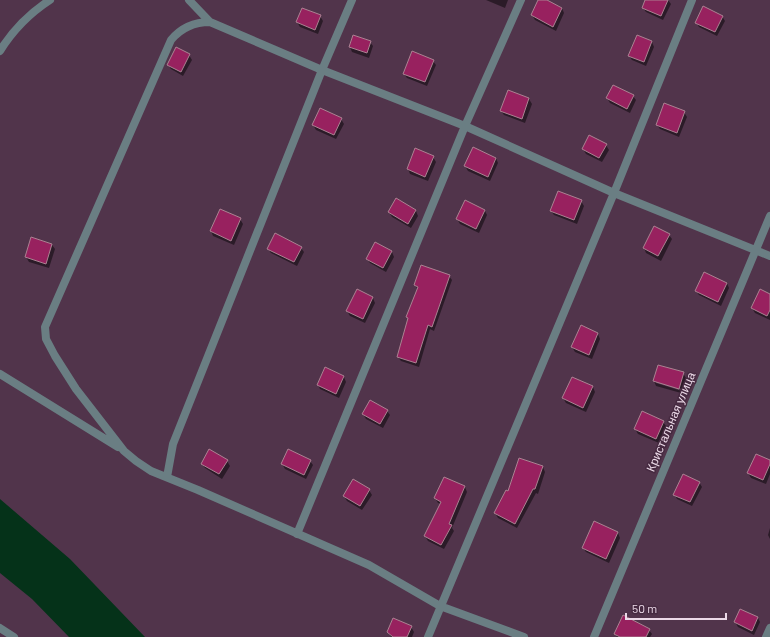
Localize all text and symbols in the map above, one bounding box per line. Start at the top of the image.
street label: Кристальная улица [643,369,698,474]
scale bar [626,595,726,621]
text: 50 m [632,601,657,615]

